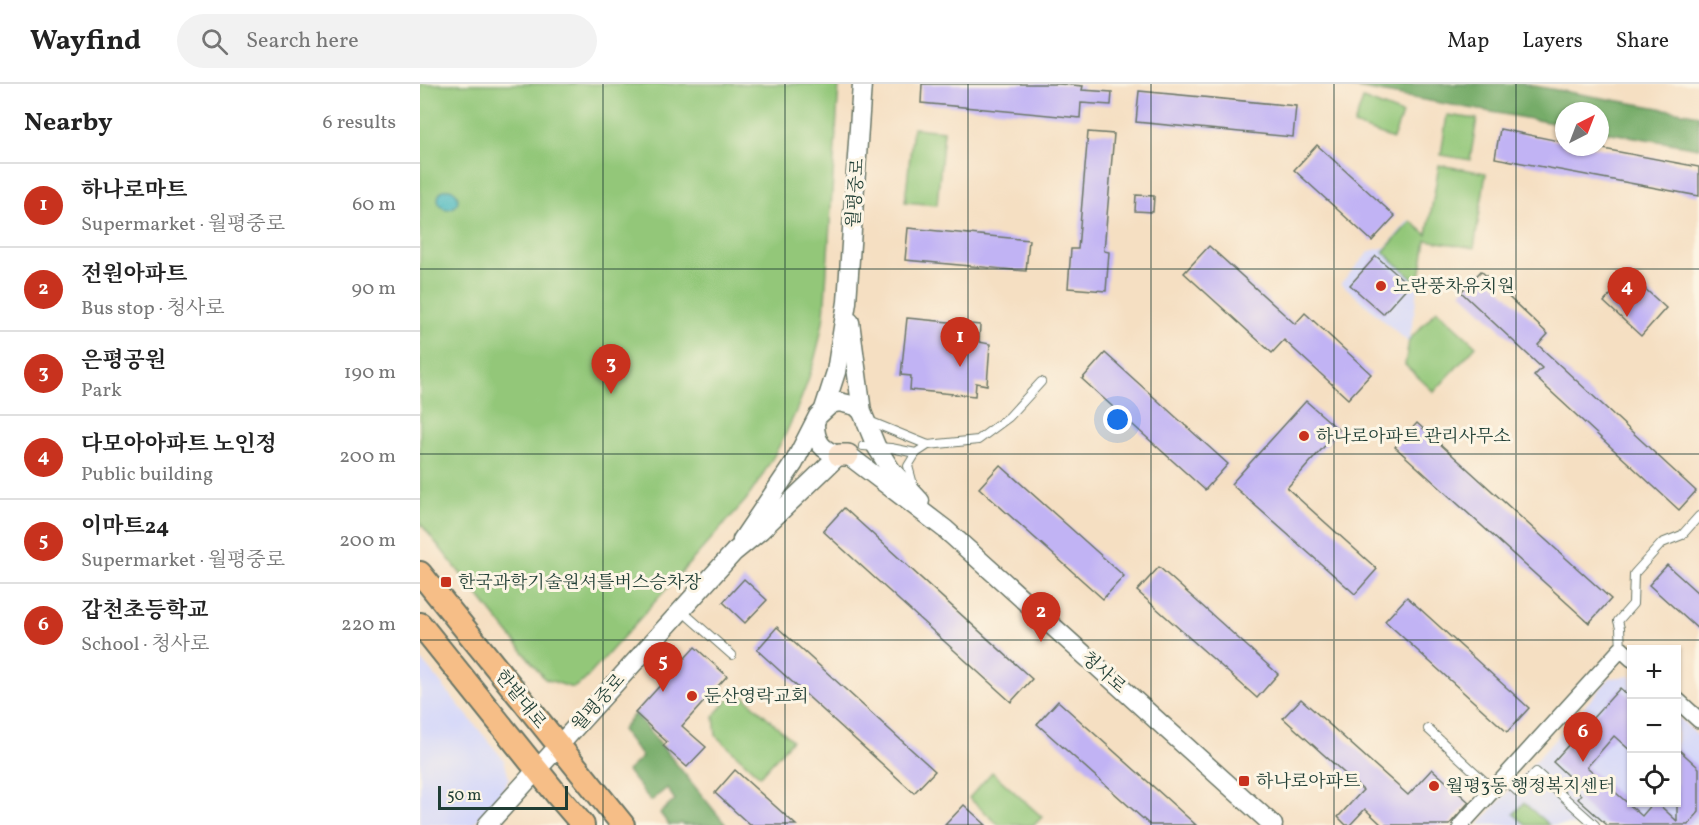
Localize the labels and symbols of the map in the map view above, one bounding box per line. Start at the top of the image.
north arrow [1555,102,1609,156]
street label: 월평중로 [842,158,871,229]
pin: 4 [1608,268,1646,317]
place label: 노란풍차유치원 [1393,275,1515,300]
marker: 노란풍차유치원 [1374,279,1388,293]
pin: 1 [940,318,980,367]
pin: 3 [592,344,630,394]
your location [1103,405,1132,434]
place label: 하나로아파트 관리사무소 [1316,425,1511,450]
marker: 하나로아파트 관리사무소 [1297,429,1311,443]
place label: 한국과학기술원셔틀버스승차장 [458,571,702,596]
marker: 한국과학기술원셔틀버스승차장 [439,575,453,589]
pin: 2 [1022,592,1060,642]
pin: 5 [644,642,682,692]
street label: 청사로 [1075,646,1131,700]
street label: 한밭대로 [488,665,551,735]
street label: 월평중로 [567,669,632,737]
place label: 둔산영락교회 [704,685,808,710]
marker: 둔산영락교회 [685,689,699,703]
pin: 6 [1564,712,1602,762]
place label: 하나로아파트 [1256,770,1361,795]
marker: 하나로아파트 [1237,774,1251,788]
place label: 월평3동 행정복지센터 [1446,775,1615,800]
marker: 월평3동 행정복지센터 [1427,779,1441,793]
scale bar [438,783,568,810]

